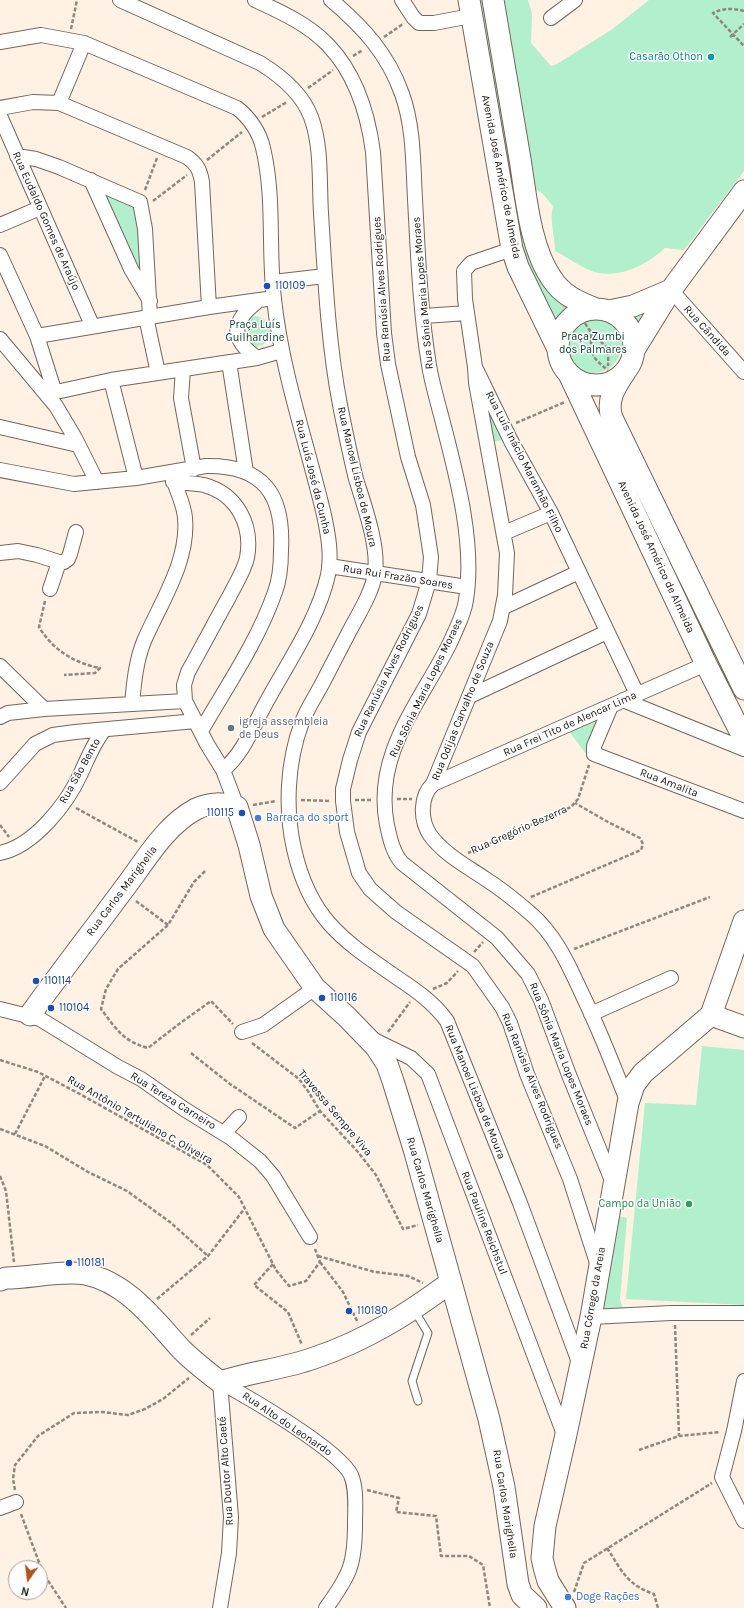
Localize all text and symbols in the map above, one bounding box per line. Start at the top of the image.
place label: Casarão Othon [629,50,703,64]
marker: Casarão Othon [706,52,716,62]
street label: Avenida José Américo de Almeida [479,94,523,260]
street label: Rua Eudaldo Gomes de Araújo [9,150,83,292]
street label: Rua Ranúsia Alves Rodrigues [370,216,394,362]
street label: Rua Sônia Maria Lopes Moraes [410,216,436,370]
place label: 110109 [275,279,305,293]
marker: 110109 [262,281,272,291]
street label: Rua Cândida [681,303,733,359]
park label: Praça Luís Guilhardine [226,318,284,344]
park label: Praça Zumbi dos Palmares [559,330,627,356]
street label: Rua Luís Inácio Maranhão Filho [482,389,566,535]
street label: Rua Manoel Lisboa de Moura [334,406,380,548]
street label: Rua Luís José da Cunha [292,418,334,536]
street label: Avenida José Américo de Almeida [615,479,697,635]
street label: Rua Rui Frazão Soares [342,562,454,592]
street label: Rua Ranúsia Alves Rodrigues [351,603,427,739]
street label: Rua Sônia Maria Lopes Moraes [387,616,465,760]
street label: Rua Odijas Carvalho de Souza [429,639,497,783]
street label: Rua Frei Tito de Alencar Lima [501,689,639,759]
place label: igreja assembleia de Deus [239,715,328,741]
marker: igreja assembleia de Deus [226,723,236,733]
street label: Rua São Bento [57,736,103,806]
street label: Rua Amalita [638,766,700,800]
street label: Rua Gregório Bezerra [469,803,569,857]
place label: 110115 [207,806,234,820]
marker: 110115 [237,808,247,818]
place label: Barraca do sport [266,811,349,825]
marker: Barraca do sport [253,813,263,823]
street label: Rua Carlos Marighella [84,843,160,939]
place label: 110114 [44,974,71,988]
marker: 110114 [31,976,41,986]
street label: Rua Sônia Maria Lopes Moraes [526,981,596,1127]
place label: 110116 [330,991,357,1005]
marker: 110116 [317,993,327,1003]
place label: 110104 [59,1001,89,1015]
marker: 110104 [46,1003,56,1013]
street label: Rua Ranúsia Alves Rodrigues [499,1011,565,1151]
street label: Rua Manoel Lisboa de Moura [442,1023,508,1161]
street label: Travessa Sempre Viva [295,1067,375,1159]
street label: Rua Tereza Carneiro [128,1069,218,1133]
street label: Rua Antônio Tertuliano C. Oliveira [65,1073,215,1167]
street label: Rua Carlos Marighella [404,1135,446,1245]
street label: Rua Pauline Reichstul [458,1169,510,1277]
place label: Campo da União [599,1197,681,1211]
marker: Campo da União [684,1199,694,1209]
street label: Rua Córrego da Areia [577,1246,609,1350]
place label: 110181 [77,1256,105,1270]
marker: 110181 [64,1258,74,1268]
place label: 110180 [357,1304,388,1318]
marker: 110180 [344,1306,354,1316]
street label: Rua Alto do Leonardo [240,1389,334,1459]
street label: Rua Doutor Alto Caeté [216,1416,236,1526]
street label: Rua Carlos Marighella [490,1449,520,1559]
north arrow [8,1560,48,1600]
text: N [20,1584,31,1598]
place label: Doge Rações [576,1590,640,1604]
marker: Doge Rações [563,1592,573,1602]

